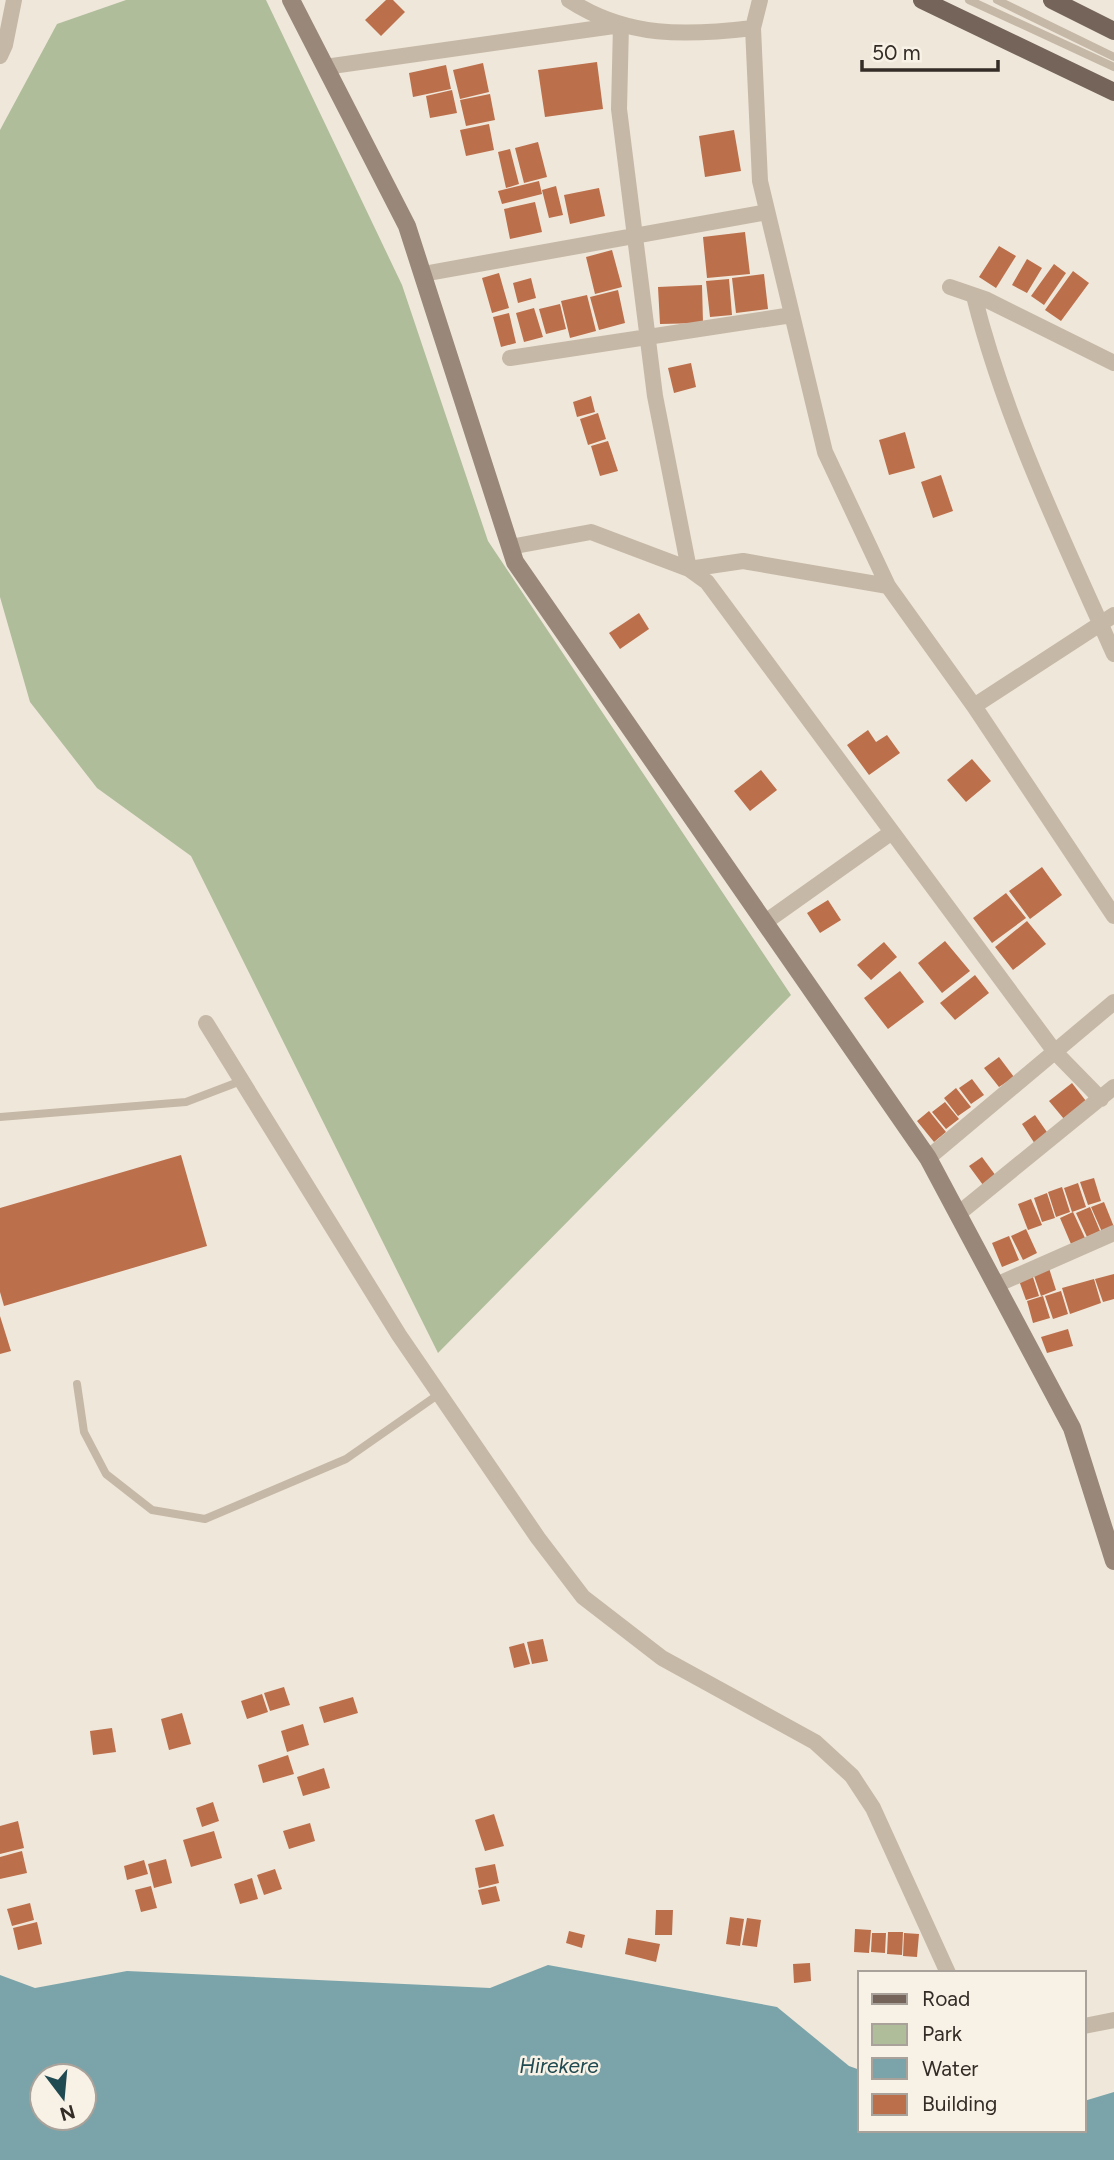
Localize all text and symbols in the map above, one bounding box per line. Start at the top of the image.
scale bar [862,28,998,72]
text: 50 m [872,40,921,65]
legend [858,1971,1086,2132]
text: Road [922,1986,970,2011]
text: Park [922,2021,963,2046]
water label: Hirekere [519,2053,599,2078]
text: Water [922,2056,978,2081]
north arrow [28,2062,98,2132]
text: Building [922,2091,997,2116]
text: N [57,2100,78,2126]

